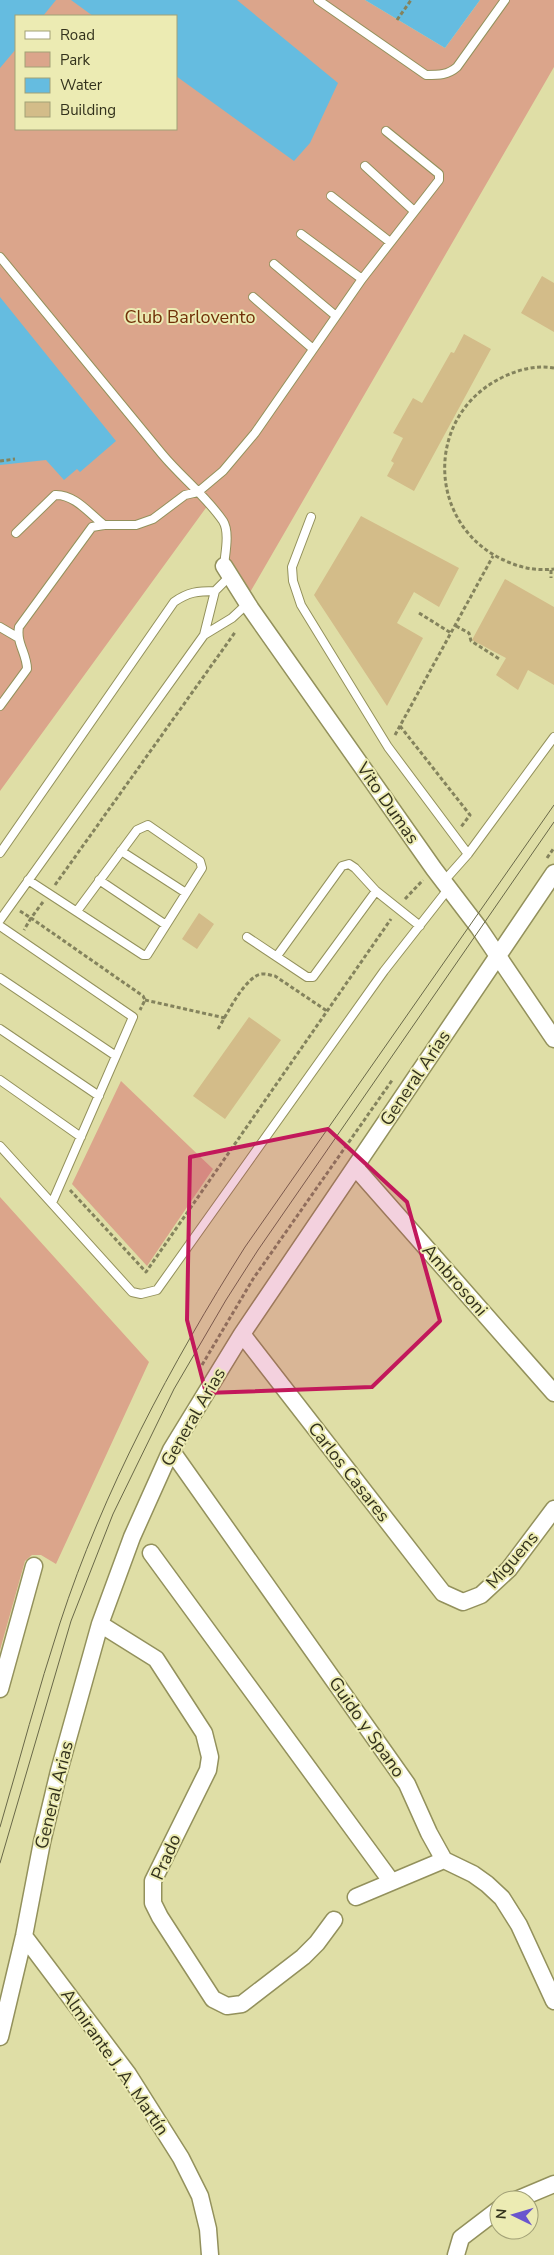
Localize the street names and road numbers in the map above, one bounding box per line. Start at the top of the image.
street label: Vito Dumas [350,757,425,849]
street label: General Arias [374,1026,456,1130]
street label: Ambrosoni [417,1239,493,1321]
street label: General Arias [155,1363,231,1471]
street label: Carlos Casares [302,1417,396,1527]
street label: Miguens [480,1526,544,1594]
street label: Guido y Spano [323,1672,411,1782]
street label: General Arias [29,1739,79,1851]
street label: Prado [145,1830,187,1884]
street label: Almirante J. A. Martín [55,1984,175,2140]

